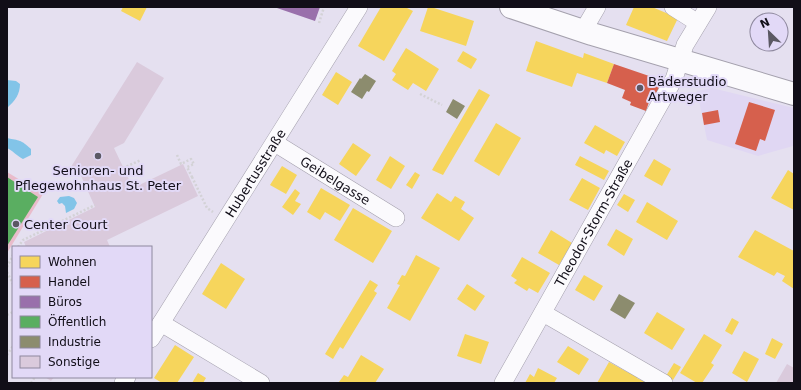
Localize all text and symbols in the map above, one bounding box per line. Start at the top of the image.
north arrow [749,12,789,52]
text: N [758,16,772,31]
place label: Bäderstudio Artweger [648,74,726,104]
marker: Bäderstudio Artweger [635,83,645,93]
street label: Hubertusstraße [222,126,289,220]
marker: Senioren- und Pflegewohnhaus St. Peter [93,151,103,161]
street label: Geibelgasse [297,154,373,208]
street label: Theodor-Storm-Straße [551,156,636,290]
place label: Senioren- und Pflegewohnhaus St. Peter [15,163,182,193]
place label: Center Court [24,217,108,232]
marker: Center Court [11,219,21,229]
legend [12,246,152,378]
text: Wohnen [48,255,97,269]
text: Handel [48,275,90,289]
text: Büros [48,295,82,309]
text: Öffentlich [48,313,106,329]
text: Industrie [48,335,101,349]
text: Sonstige [48,355,100,369]

